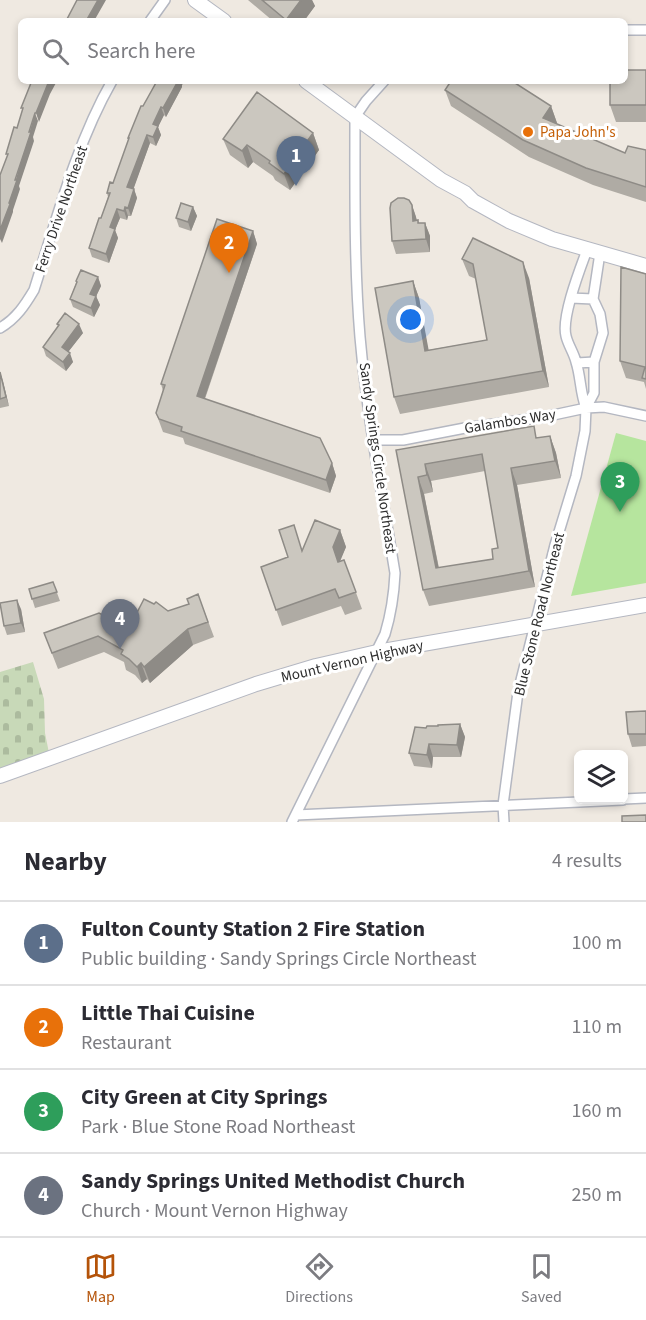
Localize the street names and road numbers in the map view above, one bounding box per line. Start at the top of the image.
street label: Ferry Drive Northeast [30,143,93,275]
street label: Sandy Springs Circle Northeast [354,361,401,555]
street label: Galambos Way [463,404,557,439]
street label: Blue Stone Road Northeast [509,530,570,698]
street label: Mount Vernon Highway [279,635,425,688]

